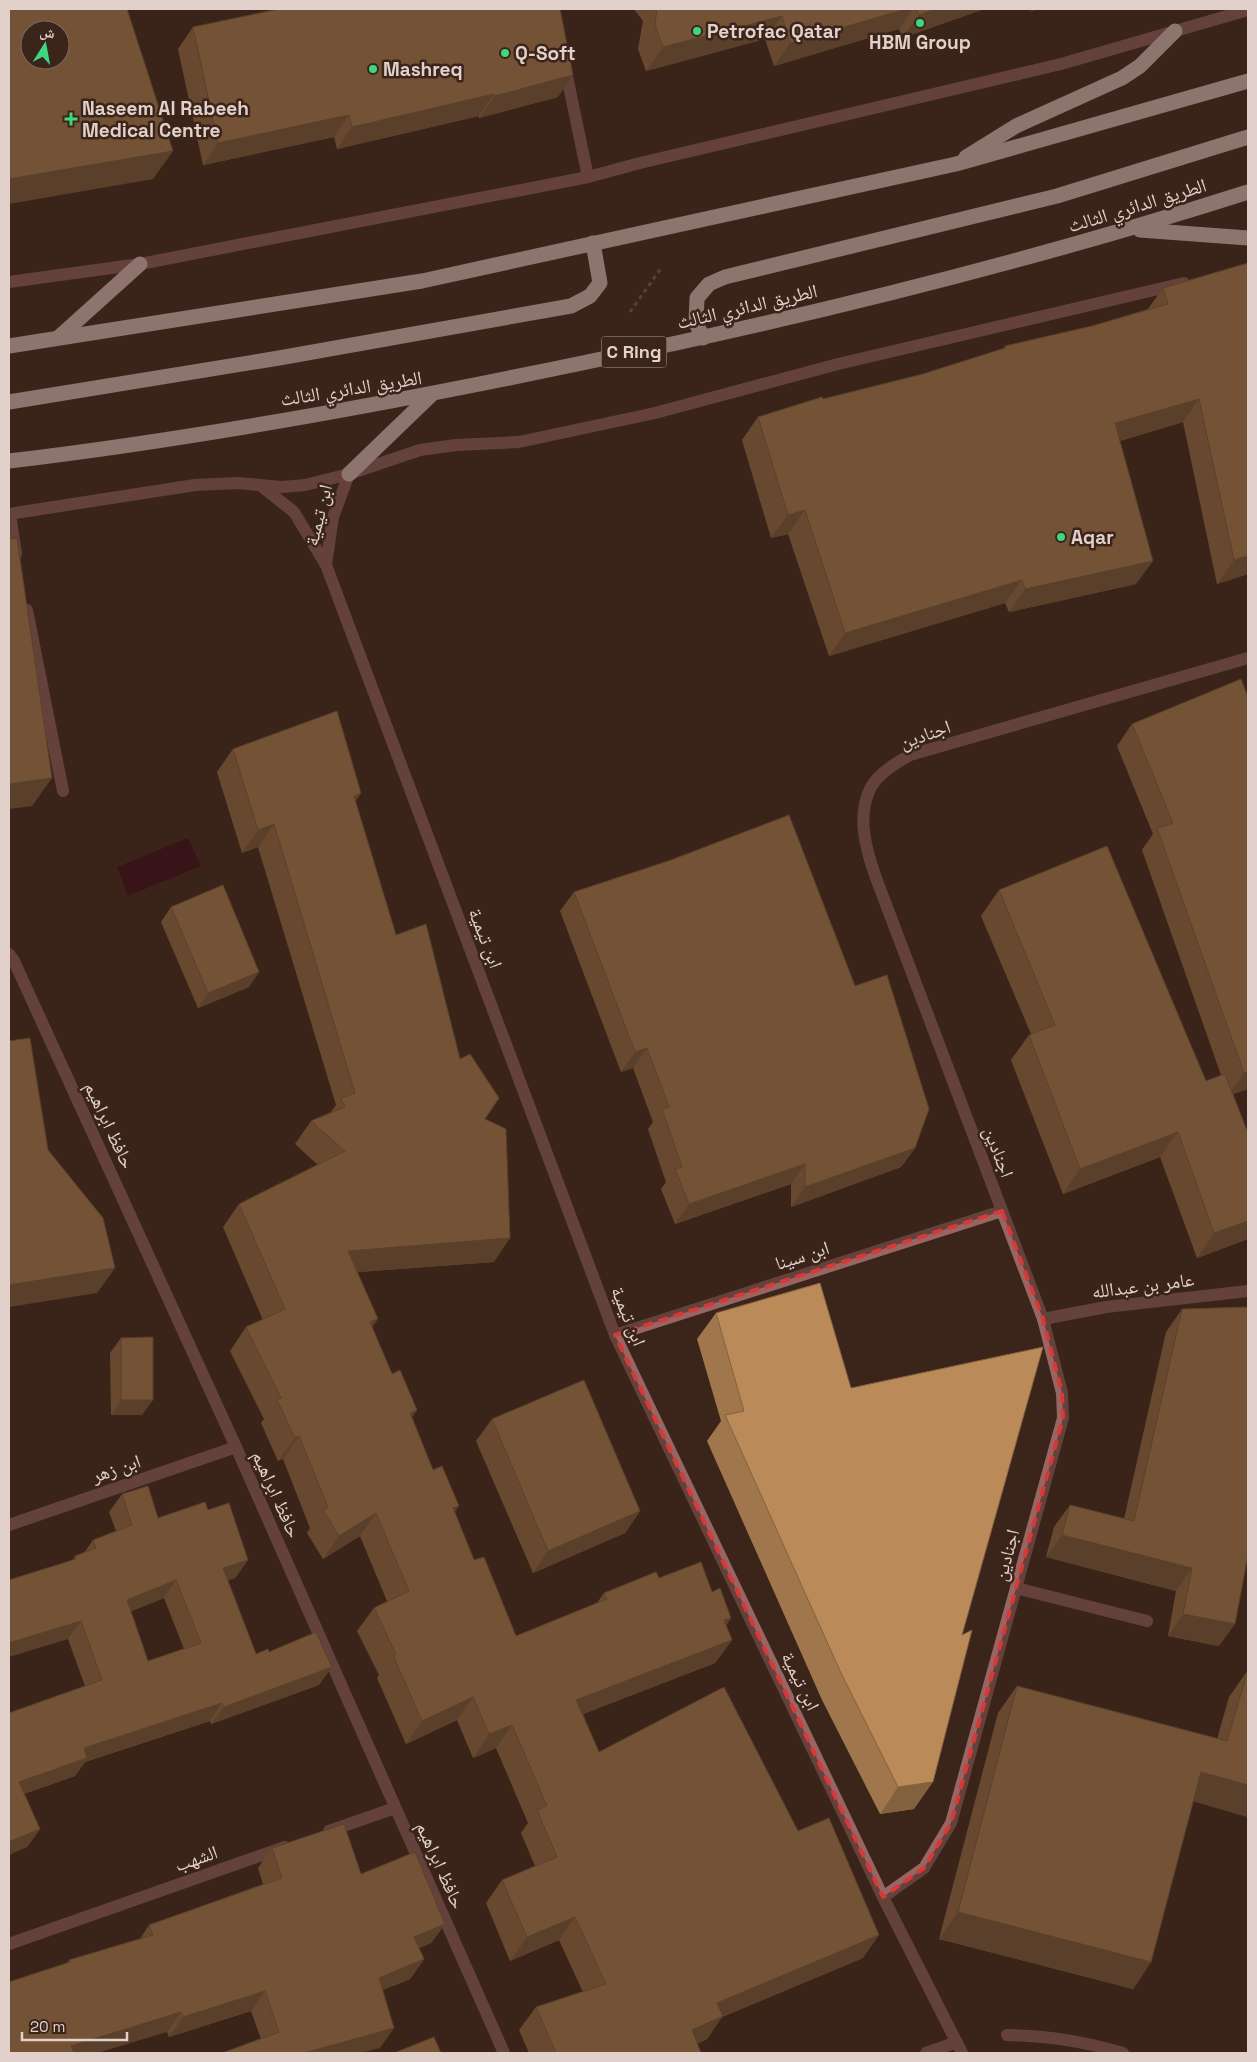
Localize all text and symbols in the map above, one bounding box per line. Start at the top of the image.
marker: HBM Group [914,17,926,29]
place label: Petrofac Qatar [707,19,841,44]
north arrow [20,20,70,70]
text: ش [38,22,57,43]
marker: Petrofac Qatar [691,25,703,37]
place label: HBM Group [869,30,971,55]
place label: Q-Soft [515,41,576,66]
marker: Q-Soft [499,47,511,59]
place label: Mashreq [383,57,463,82]
marker: Mashreq [367,63,379,75]
place label: Naseem Al Rabeeh Medical Centre [82,96,249,143]
marker: Naseem Al Rabeeh Medical Centre [64,112,78,126]
street label: الطريق الدائري الثالث [1065,173,1210,241]
street label: الطريق الدائري الثالث [675,278,820,338]
road number: C Ring [602,337,666,368]
street label: الطريق الدائري الثالث [278,365,424,415]
street label: ابن تيمية [299,482,338,548]
place label: Aqar [1071,525,1114,550]
marker: Aqar [1055,531,1067,543]
street label: اجنادين [896,714,954,755]
street label: ابن تيمية [463,905,508,972]
street label: حافظ ابراهيم [79,1078,141,1173]
street label: اجنادين [977,1123,1020,1181]
street label: ابن سينا [772,1235,832,1276]
street label: عامر بن عبدالله [1091,1267,1196,1304]
street label: ابن تيمية [605,1283,652,1350]
street label: حافظ ابراهيم [246,1447,307,1542]
street label: ابن زهر [87,1448,144,1489]
street label: اجنادين [988,1527,1025,1584]
street label: ابن تيمية [776,1648,825,1715]
street label: حافظ ابراهيم [410,1818,471,1913]
street label: الشهب [171,1840,221,1877]
scale bar [22,2010,128,2042]
text: 20 m [30,2017,65,2036]

